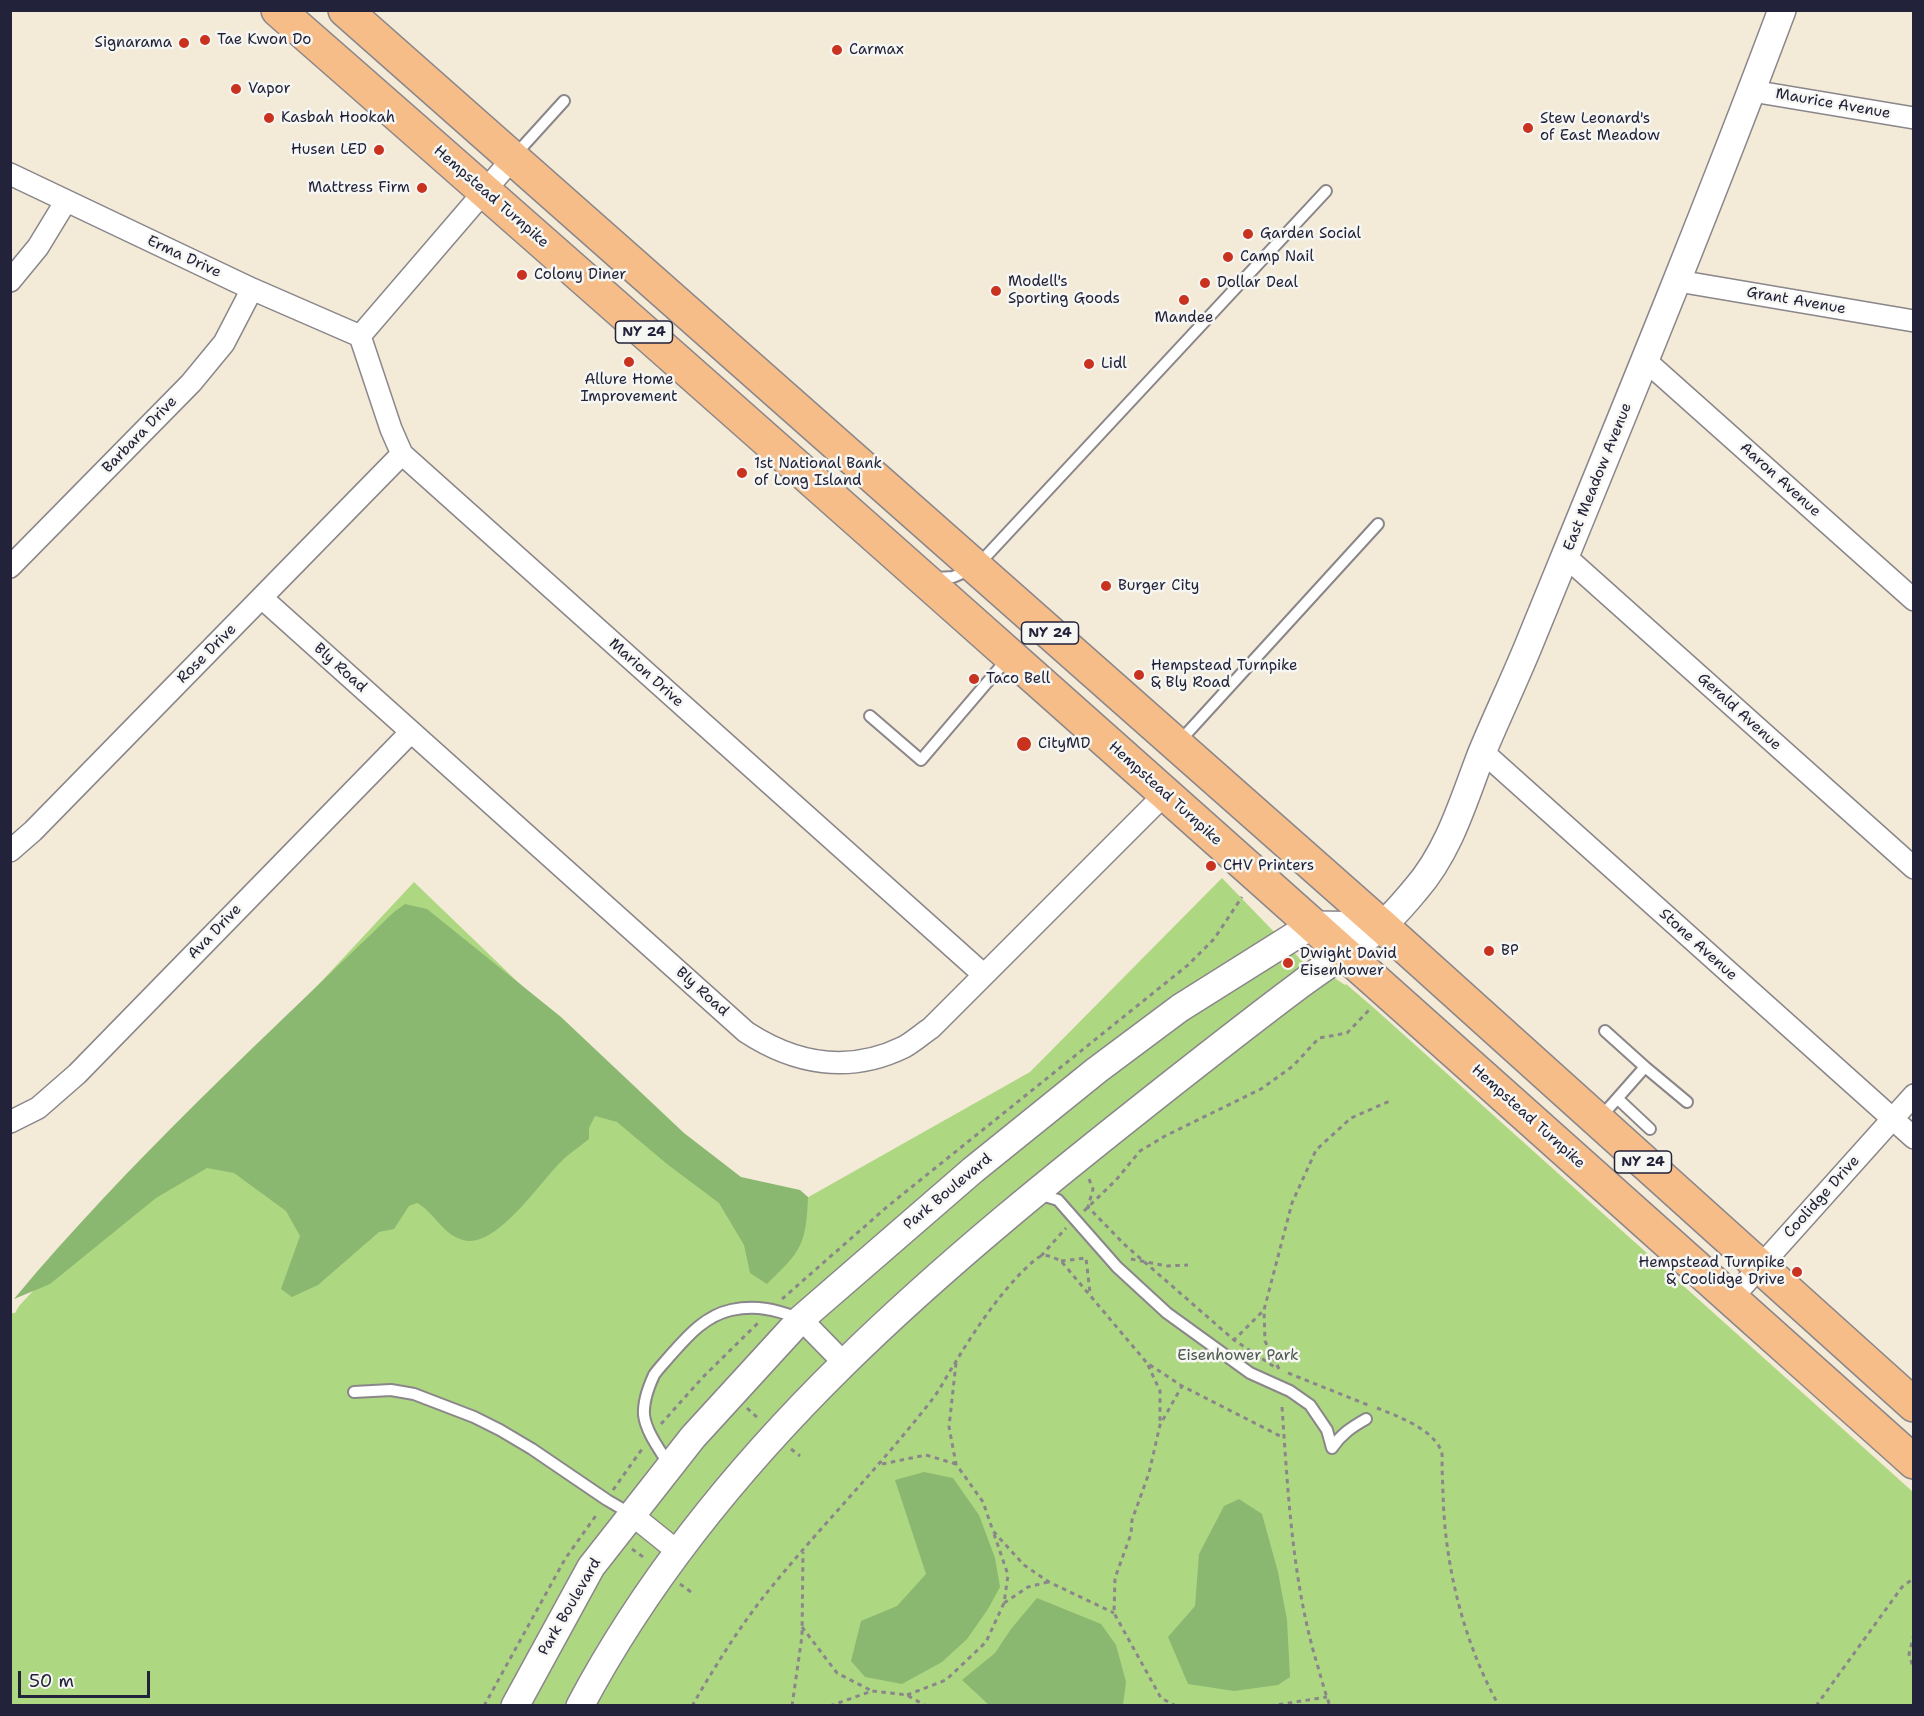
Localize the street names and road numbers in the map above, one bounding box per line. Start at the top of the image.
street label: Maurice Avenue [1774,85,1892,123]
street label: Hempstead Turnpike [430,142,552,252]
street label: Erma Drive [144,232,224,282]
street label: Grant Avenue [1745,283,1847,319]
road number: NY 24 [616,321,672,343]
street label: Barbara Drive [99,393,181,477]
street label: East Meadow Avenue [1560,400,1636,554]
street label: Aaron Avenue [1736,439,1824,521]
street label: Rose Drive [174,621,240,687]
road number: NY 24 [1022,622,1078,644]
street label: Marion Drive [605,635,687,711]
street label: Bly Road [310,640,370,696]
street label: Gerald Avenue [1693,670,1785,754]
street label: Hempstead Turnpike [1105,738,1225,850]
street label: Ava Drive [184,901,246,963]
street label: Stone Avenue [1655,905,1741,985]
street label: Bly Road [672,964,732,1020]
street label: Hempstead Turnpike [1468,1061,1588,1173]
street label: Park Boulevard [900,1150,996,1234]
road number: NY 24 [1614,1151,1672,1173]
street label: Coolidge Drive [1780,1152,1864,1242]
street label: Park Boulevard [535,1555,605,1659]

